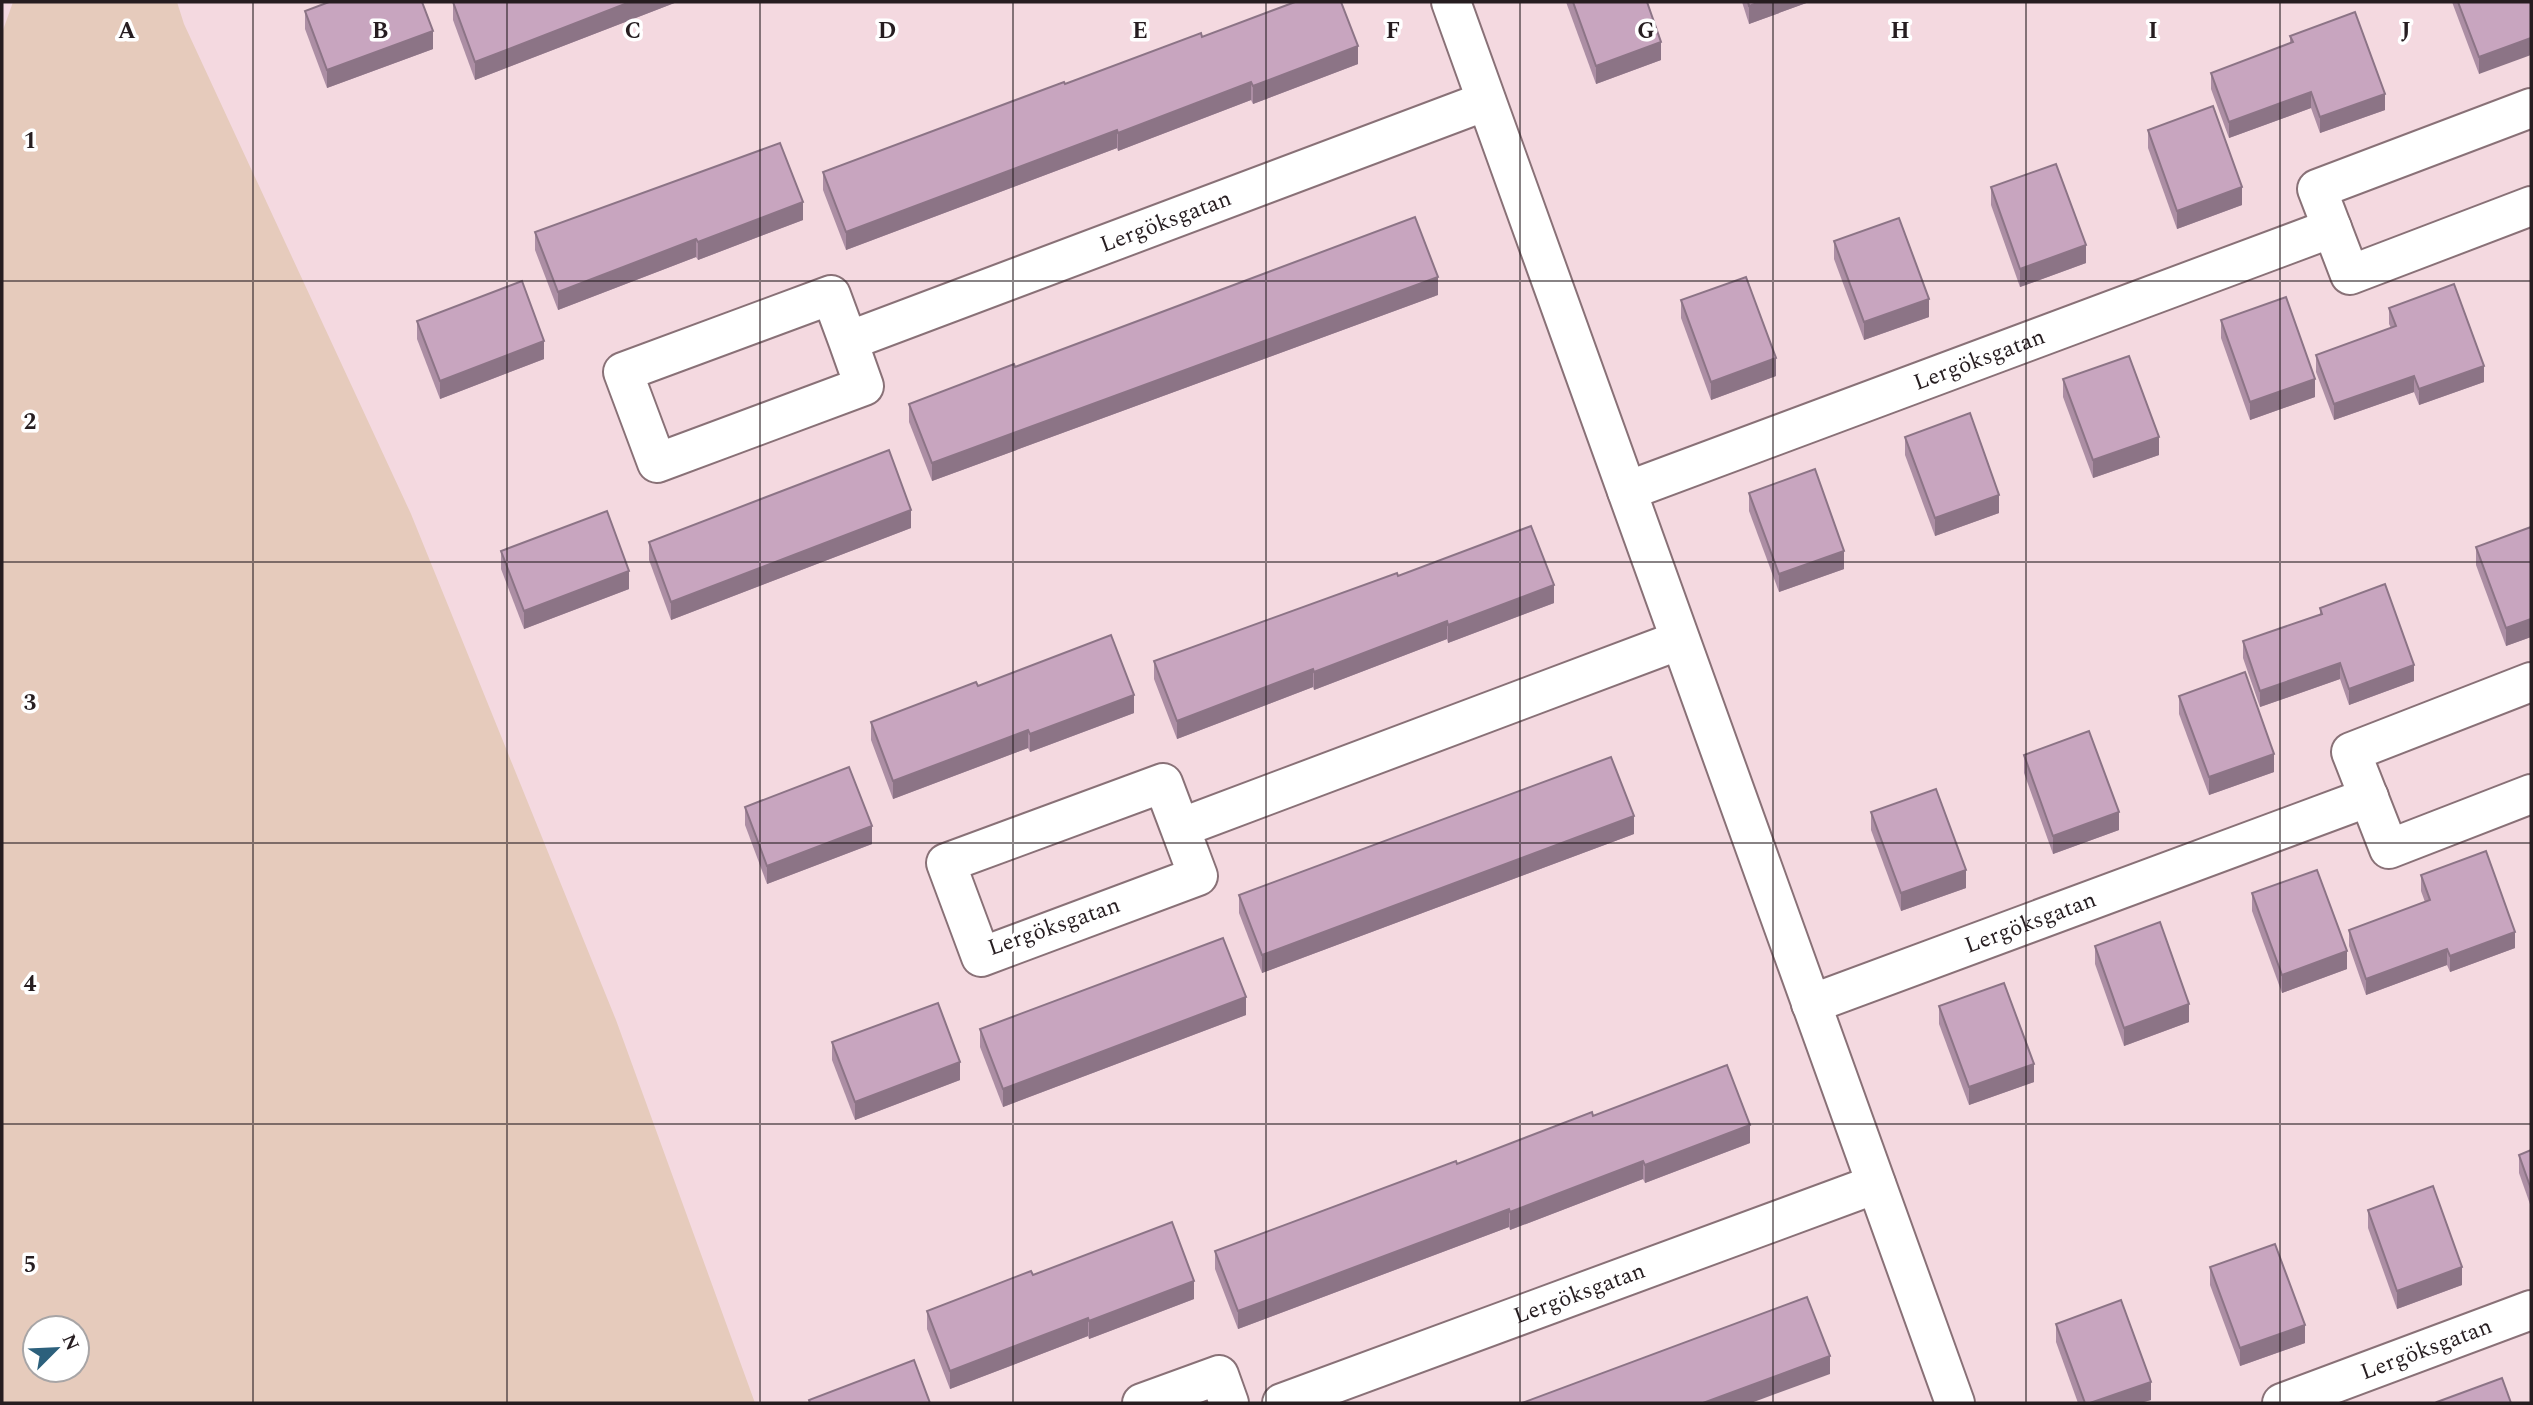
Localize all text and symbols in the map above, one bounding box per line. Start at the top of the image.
text: A [118,14,136,49]
text: B [372,14,388,49]
text: C [625,14,641,49]
text: D [878,14,896,49]
text: E [1132,14,1148,49]
text: F [1386,14,1400,49]
text: G [1637,14,1655,49]
text: H [1890,14,1910,49]
text: I [2148,14,2158,49]
text: J [2401,14,2411,49]
text: 1 [24,124,36,159]
street label: Lergöksgatan [1095,181,1236,262]
street label: Lergöksgatan [1908,319,2050,400]
text: 2 [24,405,37,440]
text: 3 [24,686,37,721]
street label: Lergöksgatan [1960,882,2101,963]
street label: Lergöksgatan [983,888,1125,966]
text: 4 [24,967,37,1002]
text: 5 [24,1248,36,1283]
street label: Lergöksgatan [1509,1253,1650,1334]
street label: Lergöksgatan [2355,1309,2497,1390]
north arrow [21,1314,91,1384]
text: N [54,1330,87,1356]

